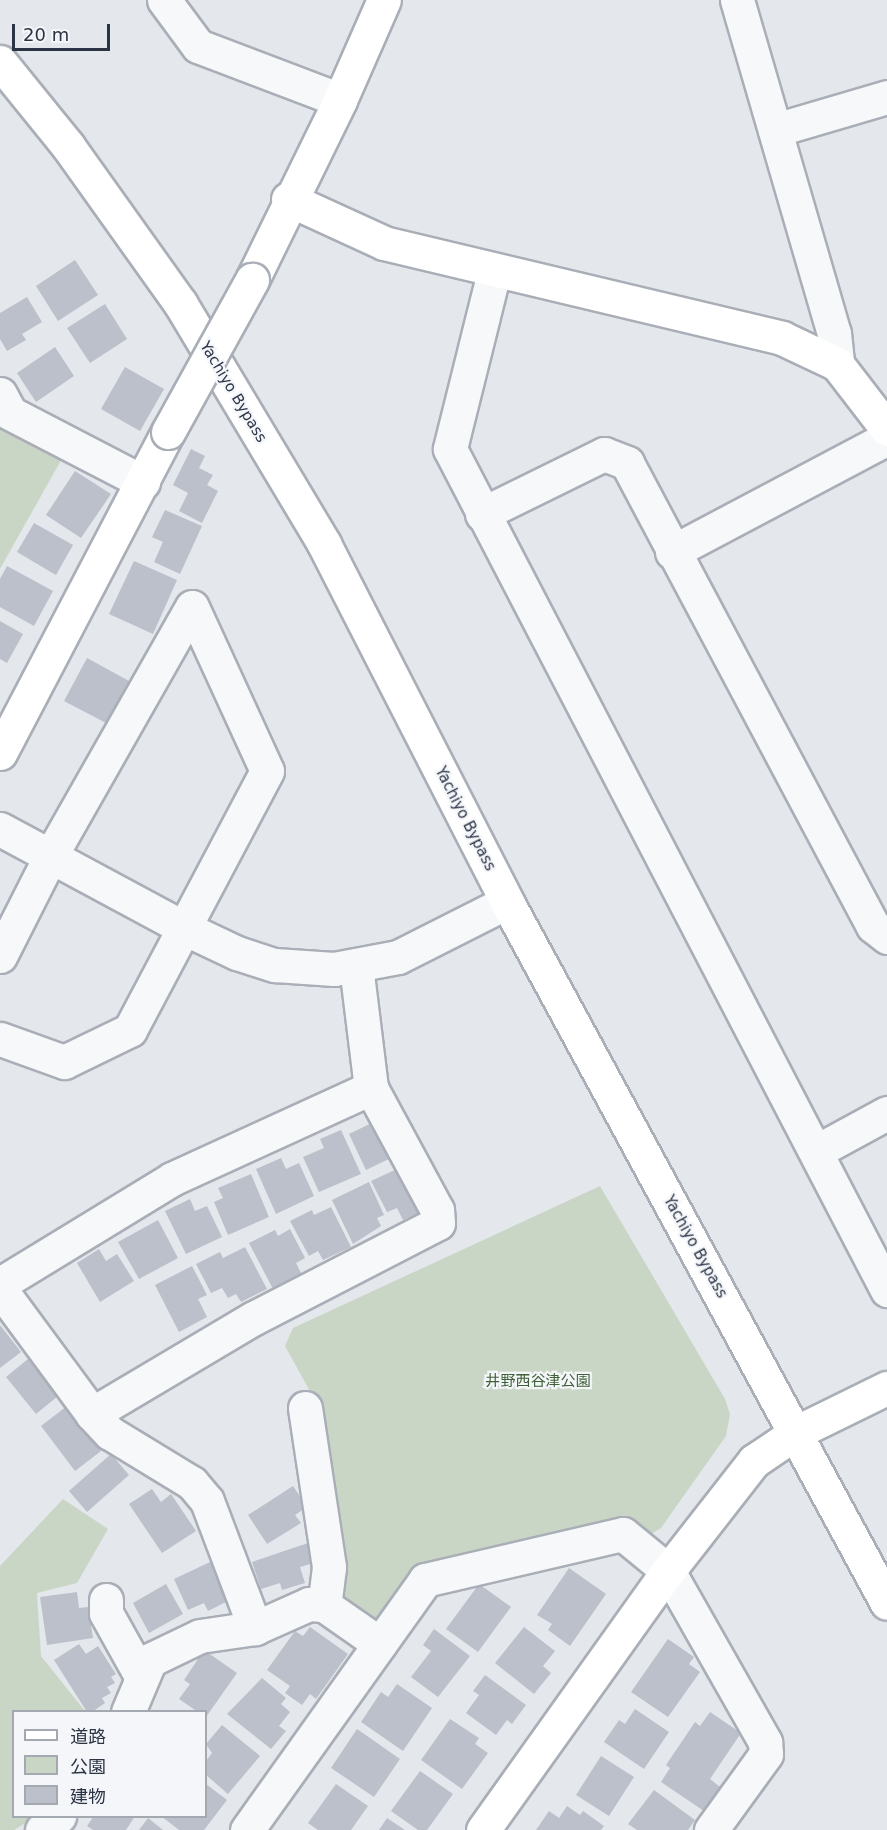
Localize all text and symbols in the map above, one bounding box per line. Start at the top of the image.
scale bar [15,12,112,50]
text: 20 m [23,24,69,45]
street label: Yachiyo Bypass [196,338,270,446]
street label: Yachiyo Bypass [431,764,499,874]
street label: Yachiyo Bypass [659,1193,731,1301]
park label: 井野西谷津公園 [486,1373,590,1391]
legend [12,1710,207,1818]
text: 道路 [70,1726,106,1747]
text: 公園 [70,1756,106,1777]
text: 建物 [70,1786,106,1807]

